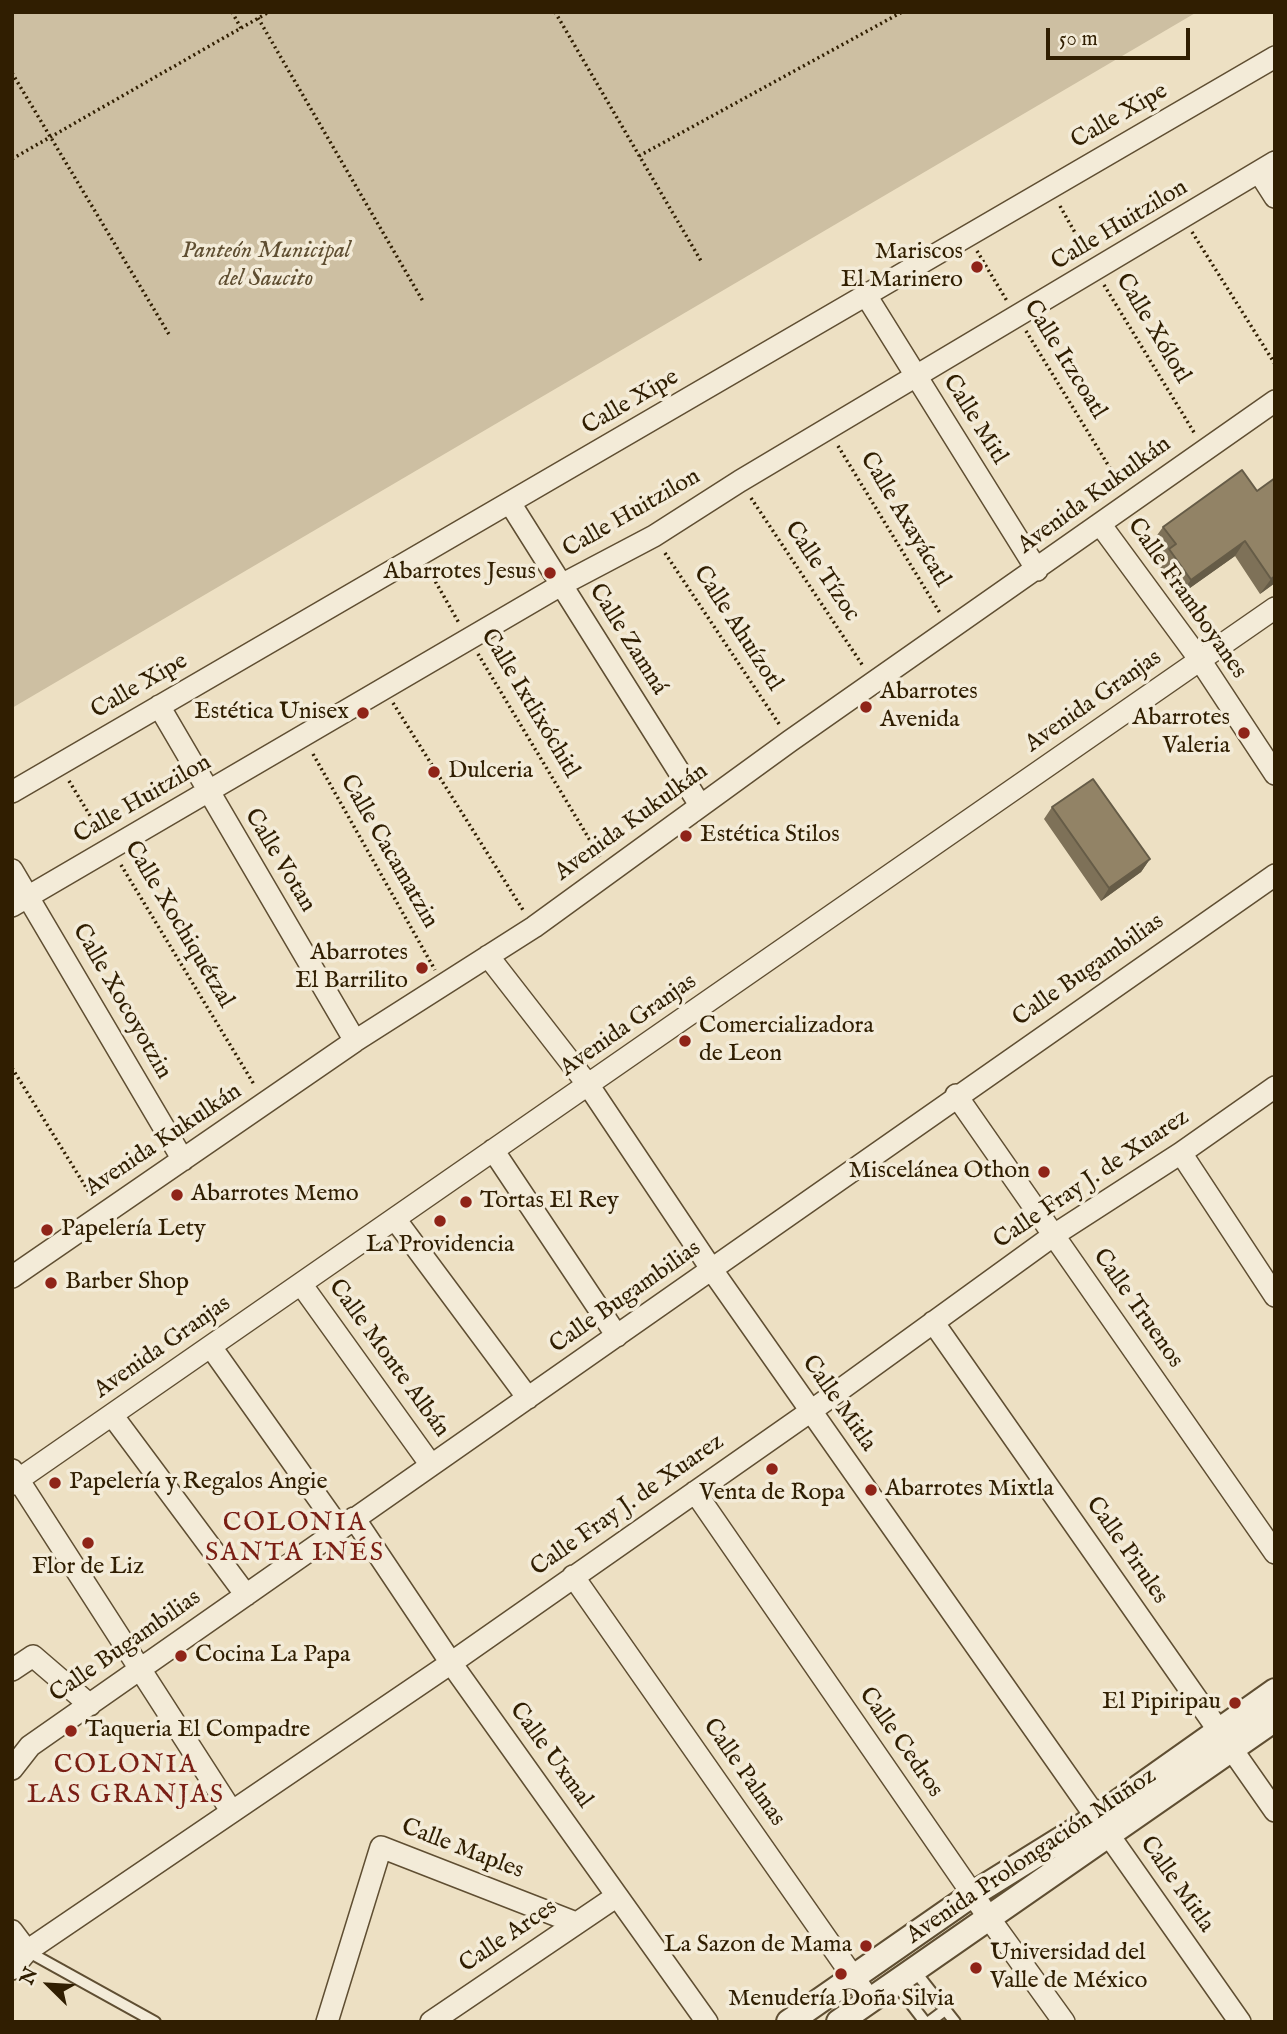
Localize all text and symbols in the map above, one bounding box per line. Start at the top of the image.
scale bar [1049,14,1192,58]
text: 50 m [1059,26,1098,53]
street label: Calle Xipe [1067,78,1173,156]
street label: Calle Huitzilon [1047,174,1193,278]
park label: Panteón Municipal del Saucito [182,238,350,294]
place label: Mariscos El Marinero [841,239,963,295]
marker: Mariscos El Marinero [969,259,985,275]
street label: Calle Xólotl [1108,269,1196,389]
street label: Calle Itzcoatl [1016,295,1112,425]
street label: Calle Xipe [578,364,684,442]
street label: Calle Mitl [935,370,1013,470]
street label: Avenida Kukulkán [1013,431,1177,561]
street label: Calle Axayácatl [852,447,956,593]
street label: Calle Huitzilon [558,463,706,565]
street label: Calle Framboyanes [1120,513,1252,685]
street label: Calle Tízoc [777,516,865,628]
place label: Abarrotes Jesus [384,559,536,587]
street label: Calle Ahuízotl [686,561,788,697]
marker: Abarrotes Jesus [542,565,558,581]
street label: Calle Zamná [581,579,673,701]
street label: Calle Ixtlixóchitl [473,624,585,784]
street label: Avenida Granjas [1020,644,1168,760]
street label: Calle Xipe [87,648,193,726]
place label: Abarrotes Avenida [880,679,978,735]
place label: Estética Unisex [194,699,349,727]
marker: Abarrotes Avenida [858,699,874,715]
marker: Estética Unisex [355,705,371,721]
place label: Abarrotes Valeria [1132,705,1230,761]
marker: Abarrotes Valeria [1236,725,1252,741]
street label: Calle Huitzilon [69,749,217,851]
place label: Dulceria [448,758,533,786]
street label: Avenida Kukulkán [550,758,714,888]
marker: Dulceria [426,764,442,780]
street label: Calle Cacamatzin [332,770,444,934]
street label: Calle Votan [237,804,321,918]
place label: Estética Stilos [700,822,840,850]
marker: Estética Stilos [678,828,694,844]
street label: Calle Xochiquétzal [117,836,239,1014]
street label: Calle Bugambilias [1008,908,1170,1034]
street label: Calle Xocoyotzin [65,919,177,1085]
place label: Abarrotes El Barrilito [295,940,408,996]
marker: Abarrotes El Barrilito [414,960,430,976]
street label: Avenida Granjas [555,968,703,1084]
place label: Comercializadora de Leon [699,1013,874,1069]
marker: Comercializadora de Leon [677,1033,693,1049]
street label: Avenida Kukulkán [80,1078,248,1204]
street label: Calle Fray J. de Xuarez [989,1104,1195,1256]
place label: Miscelánea Othon [848,1158,1030,1186]
marker: Miscelánea Othon [1036,1164,1052,1180]
place label: Abarrotes Memo [191,1181,359,1209]
marker: Abarrotes Memo [169,1187,185,1203]
place label: Tortas El Rey [480,1188,619,1216]
marker: Tortas El Rey [458,1194,474,1210]
marker: La Providencia [432,1213,448,1229]
place label: Papelería Lety [61,1216,206,1244]
marker: Papelería Lety [39,1222,55,1238]
place label: La Providencia [366,1232,514,1260]
street label: Calle Bugambilias [545,1235,707,1361]
street label: Calle Truenos [1085,1244,1189,1374]
place label: Barber Shop [65,1269,189,1297]
marker: Barber Shop [43,1275,59,1291]
street label: Calle Monte Albán [321,1275,455,1443]
street label: Avenida Granjas [89,1290,237,1406]
street label: Calle Mitla [794,1350,882,1458]
street label: Calle Fray J. de Xuarez [526,1428,730,1584]
marker: Venta de Ropa [764,1461,780,1477]
place label: Papelería y Regalos Angie [69,1469,327,1497]
marker: Papelería y Regalos Angie [47,1475,63,1491]
place label: Abarrotes Mixtla [885,1476,1054,1504]
place label: Venta de Ropa [699,1480,845,1508]
marker: Abarrotes Mixtla [863,1482,879,1498]
street label: Calle Pirules [1079,1492,1173,1610]
district label: COLONIA SANTA INÉS [206,1509,384,1570]
marker: Flor de Liz [80,1535,96,1551]
place label: Flor de Liz [32,1554,144,1582]
street label: Calle Bugambilias [45,1584,207,1710]
place label: Cocina La Papa [195,1642,350,1670]
marker: Cocina La Papa [173,1648,189,1664]
street label: Calle Cedros [852,1682,948,1804]
place label: El Pipiripau [1102,1689,1221,1717]
marker: El Pipiripau [1227,1695,1243,1711]
street label: Calle Uxmal [502,1697,598,1815]
street label: Calle Palmas [695,1714,791,1832]
place label: Taqueria El Compadre [85,1717,310,1745]
marker: Taqueria El Compadre [63,1723,79,1739]
district label: COLONIA LAS GRANJAS [28,1751,224,1812]
street label: Avenida Prolongación Muñoz [902,1763,1162,1951]
street label: Calle Maples [397,1814,527,1886]
street label: Calle Mitla [1132,1831,1220,1939]
street label: Calle Arces [455,1894,563,1980]
place label: La Sazon de Mama [664,1932,852,1960]
marker: La Sazon de Mama [858,1938,874,1954]
place label: Universidad del Valle de México [990,1940,1148,1996]
north arrow [14,1950,84,2020]
marker: Universidad del Valle de México [968,1960,984,1976]
text: N [16,1964,44,1989]
marker: Menudería Doña Silvia [833,1966,849,1982]
place label: Menudería Doña Silvia [728,1986,954,2014]

